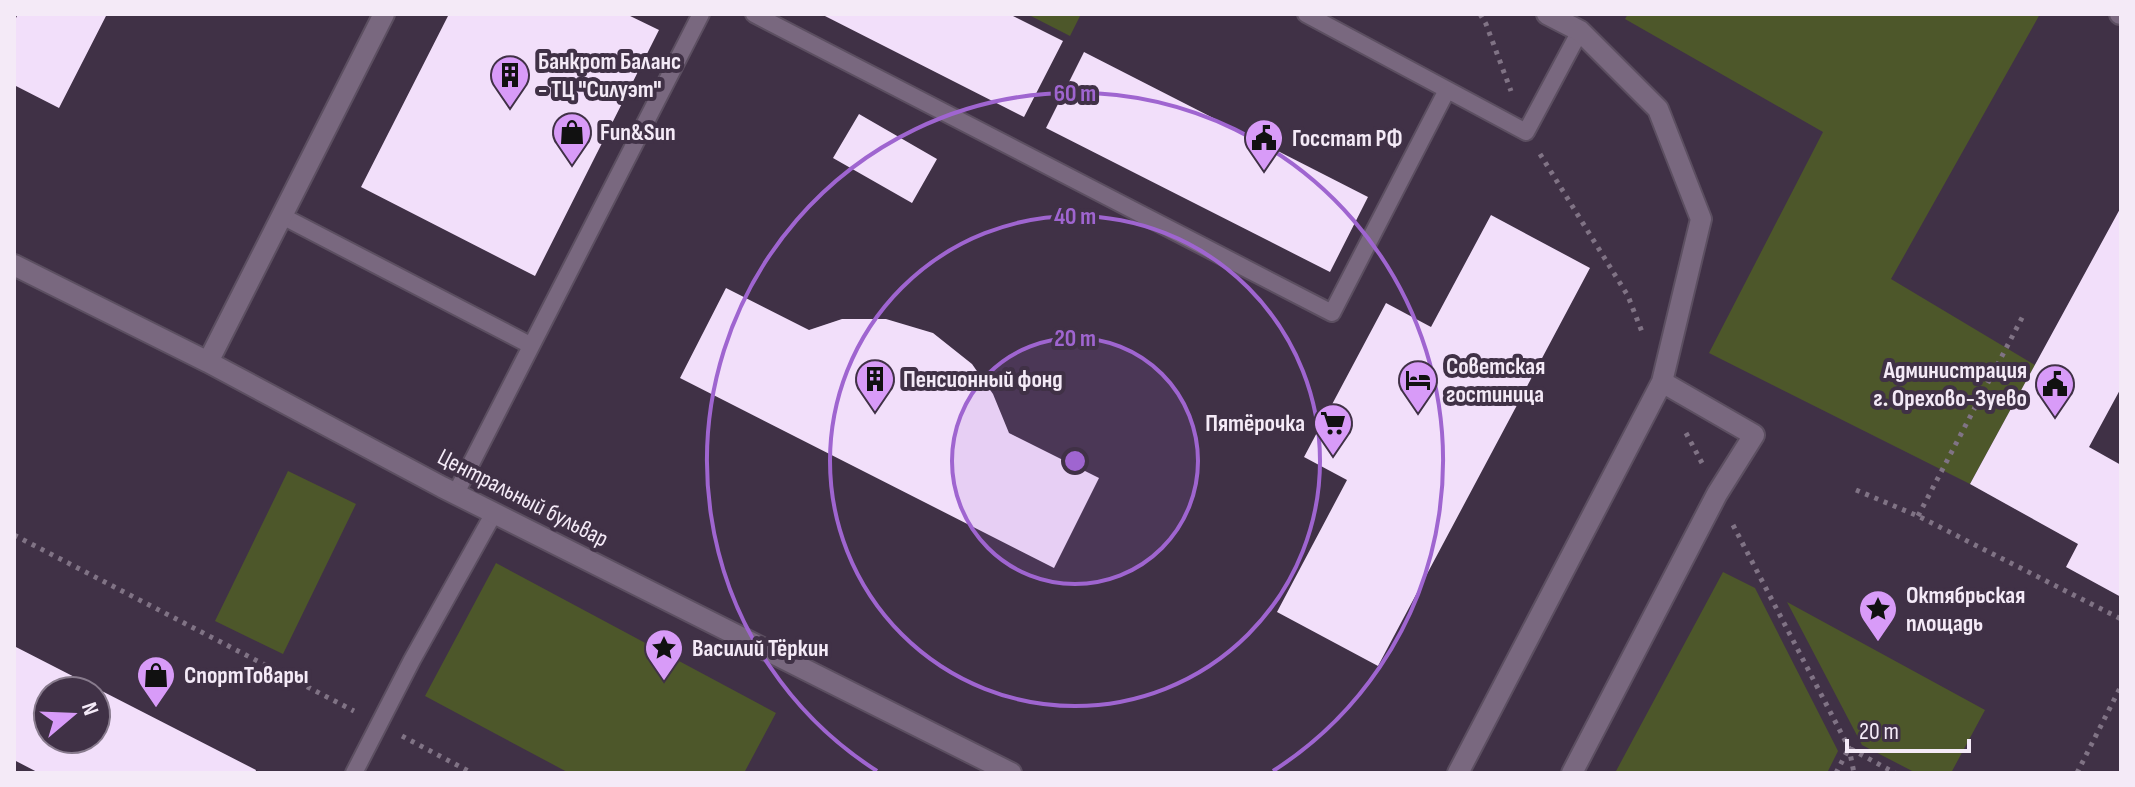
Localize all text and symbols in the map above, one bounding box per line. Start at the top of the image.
place label: Банкрот Баланс - ТЦ "Силуэт" [538,47,681,104]
building icon: Банкрот Баланс - ТЦ "Силуэт" [489,54,531,109]
text: 60 m [1054,79,1096,108]
shop icon: Fun&Sun [551,111,593,166]
public building icon: Госстат РФ [1243,117,1285,172]
place label: Fun&Sun [600,118,676,147]
place label: Госстат РФ [1292,124,1403,153]
text: 40 m [1054,202,1096,231]
text: 20 m [1054,324,1096,353]
place label: Советская гостиница [1446,352,1545,409]
place label: Администрация г. Орехово-Зуево [1873,356,2027,413]
building icon: Пенсионный фонд [854,358,896,413]
hotel icon: Советская гостиница [1397,359,1439,414]
public building icon: Администрация г. Орехово-Зуево [2034,363,2076,418]
place label: Пенсионный фонд [903,365,1063,394]
supermarket icon: Пятёрочка [1312,402,1354,457]
place label: Пятёрочка [1205,409,1305,438]
street label: Центральный бульвар [433,443,613,553]
centre of rings [1061,447,1089,475]
place label: Октябрьская площадь [1906,581,2025,638]
place icon: Октябрьская площадь [1857,588,1899,643]
place icon: Василий Тёркин [643,627,685,682]
place label: Василий Тёркин [692,634,829,663]
shop icon: СпортТовары [135,654,177,709]
place label: СпортТовары [184,661,309,690]
north arrow [32,675,112,755]
text: N [75,699,104,719]
scale bar [1847,703,1969,753]
text: 20 m [1859,717,1899,746]

